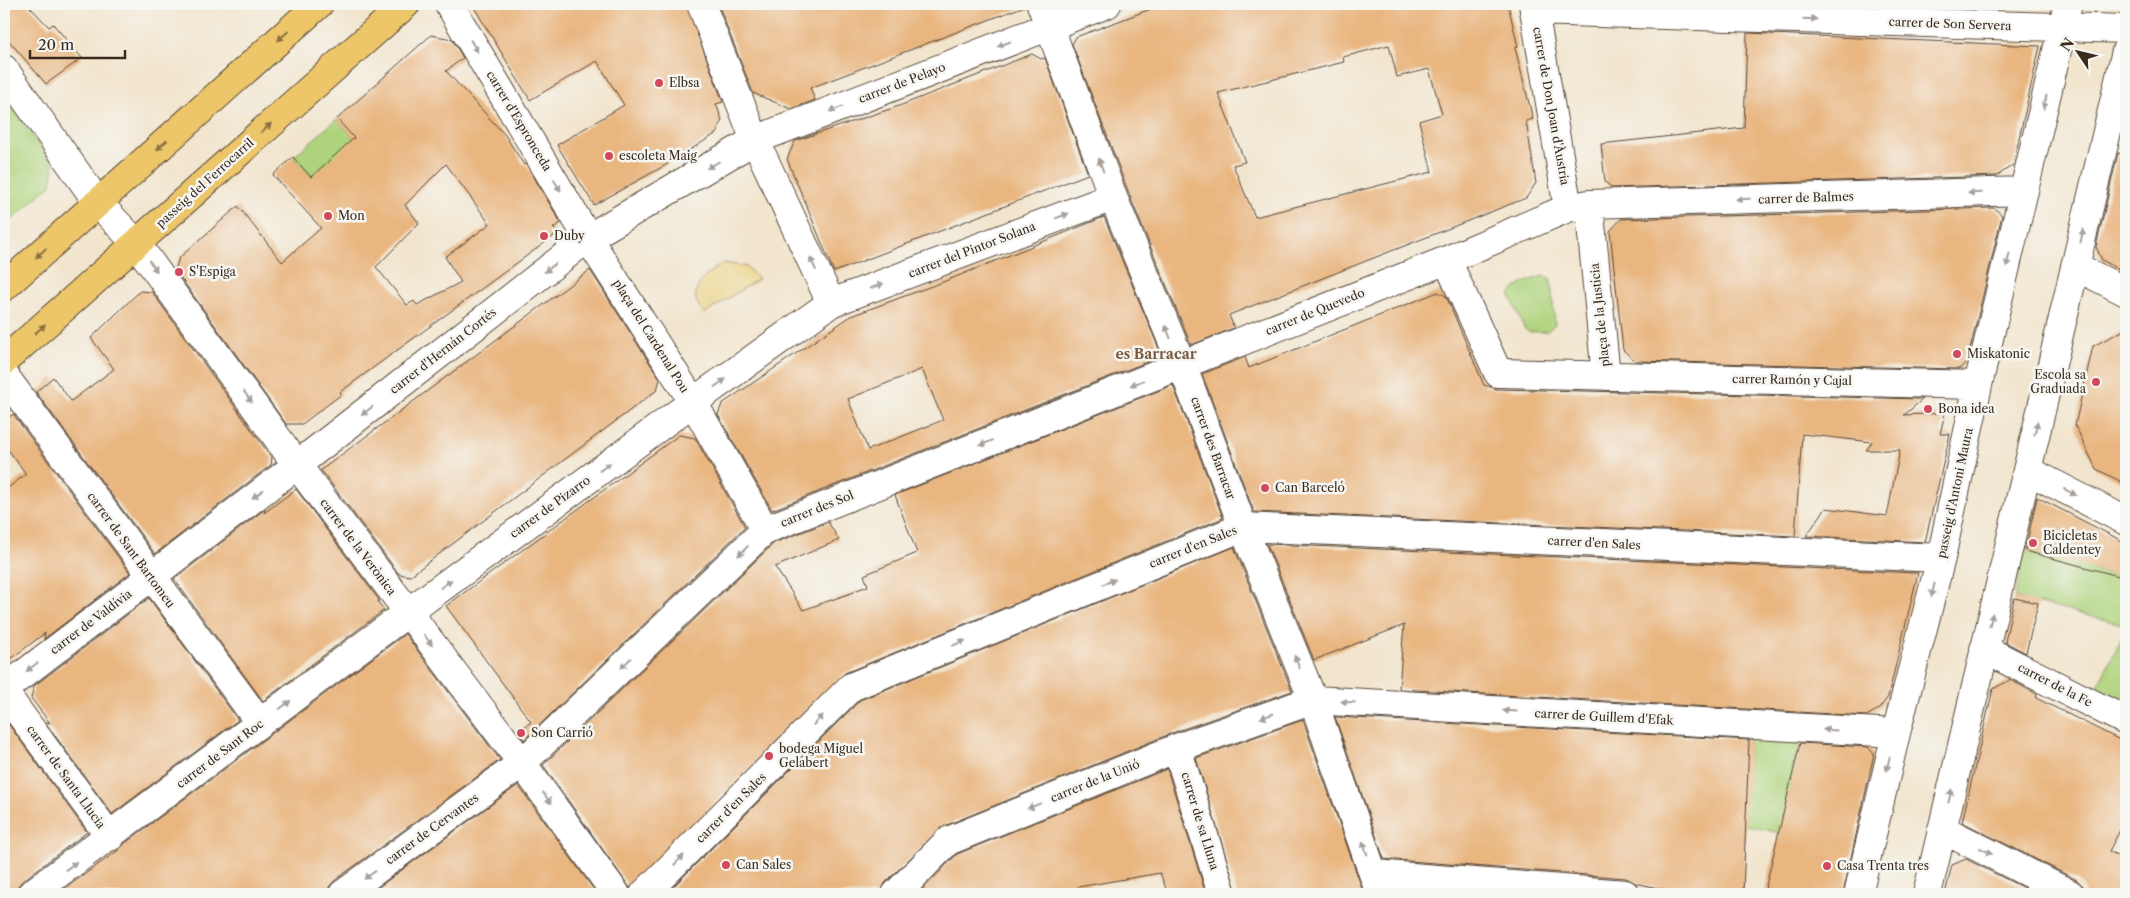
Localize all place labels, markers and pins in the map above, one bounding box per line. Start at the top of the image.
place label: Elbsa [669,75,700,90]
marker: Elbsa [653,77,665,89]
place label: escoleta Maig [619,148,698,163]
marker: escoleta Maig [603,150,615,162]
place label: Mon [338,208,365,223]
marker: Mon [322,210,334,222]
place label: Duby [554,228,585,243]
marker: Duby [538,230,550,242]
place label: S'Espiga [189,264,237,279]
marker: S'Espiga [173,266,185,278]
place label: Miskatonic [1967,346,2030,361]
marker: Miskatonic [1951,348,1963,360]
place label: Escola sa Graduada [2030,367,2087,396]
marker: Escola sa Graduada [2090,376,2102,388]
place label: Bona idea [1938,401,1995,416]
marker: Bona idea [1922,403,1934,415]
place label: Can Barceló [1275,480,1345,495]
marker: Can Barceló [1259,482,1271,494]
place label: Bicicletas Caldentey [2043,528,2101,557]
marker: Bicicletas Caldentey [2027,537,2039,549]
place label: Son Carrió [531,725,593,740]
marker: Son Carrió [515,727,527,739]
place label: bodega Miguel Gelabert [779,741,864,770]
marker: bodega Miguel Gelabert [763,750,775,762]
place label: Can Sales [736,857,791,872]
place label: Casa Trenta tres [1837,858,1929,873]
marker: Can Sales [720,859,732,871]
marker: Casa Trenta tres [1821,860,1833,872]

